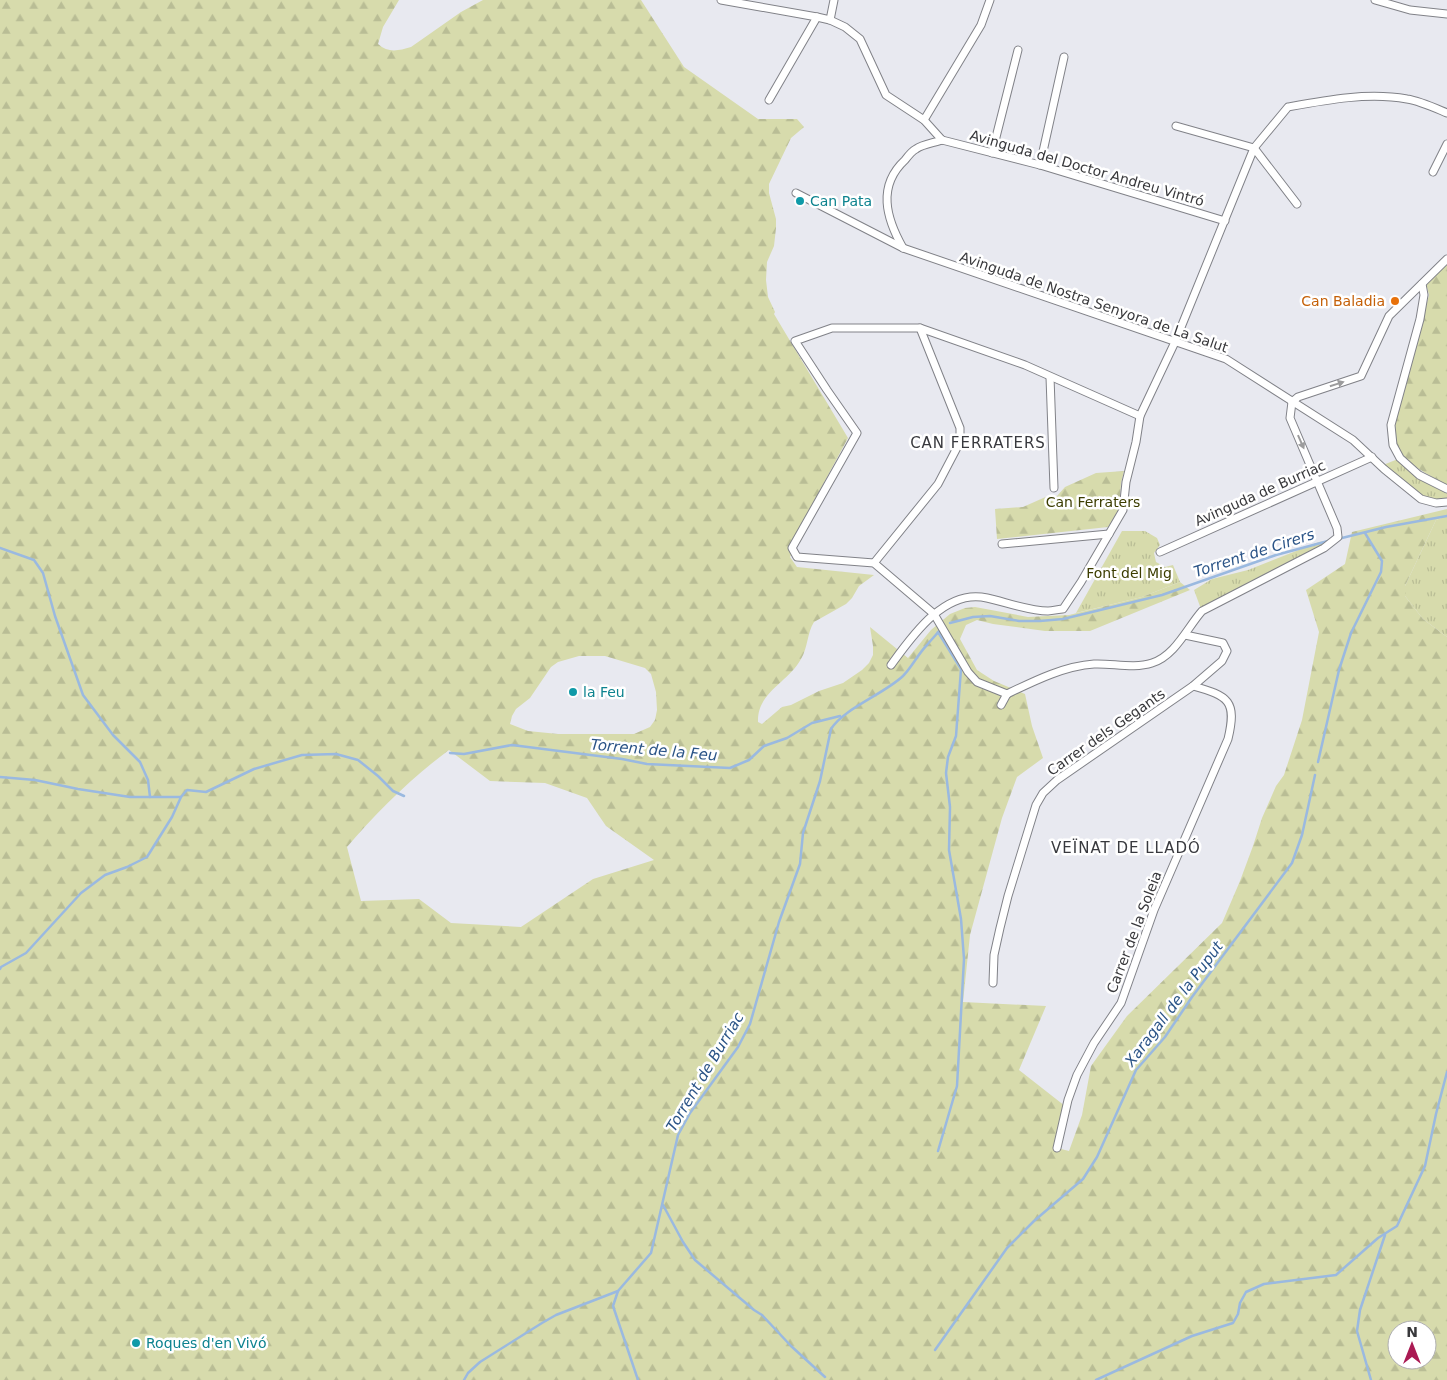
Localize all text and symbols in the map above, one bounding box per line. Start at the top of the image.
street label: Avinguda del Doctor Andreu Vintró [968,127,1206,209]
place label: Can Pata [810,193,872,209]
marker: Can Pata [794,195,806,207]
street label: Avinguda de Nostra Senyora de La Salut [958,248,1231,356]
place label: Can Baladia [1301,293,1385,309]
marker: Can Baladia [1389,295,1401,307]
one-way arrow [1329,380,1344,387]
district label: CAN FERRATERS [910,434,1046,452]
one-way arrow [1297,435,1305,449]
street label: Avinguda de Burriac [1192,457,1328,529]
park label: Can Ferraters [1046,494,1140,510]
water label: Torrent de Cirers [1191,525,1317,581]
park label: Font del Mig [1086,565,1172,581]
place label: la Feu [583,684,625,700]
street label: Carrer dels Gegants [1044,685,1168,779]
marker: la Feu [567,686,579,698]
water label: Torrent de la Feu [590,735,718,765]
district label: VEÏNAT DE LLADÓ [1051,838,1201,857]
street label: Carrer de la Soleia [1103,869,1165,995]
water label: Xaragall de la Puput [1121,937,1228,1071]
water label: Torrent de Burriac [662,1009,748,1135]
north arrow [1387,1320,1437,1370]
text: N [1406,1324,1418,1340]
place label: Roques d'en Vivó [146,1335,266,1351]
marker: Roques d'en Vivó [130,1337,142,1349]

